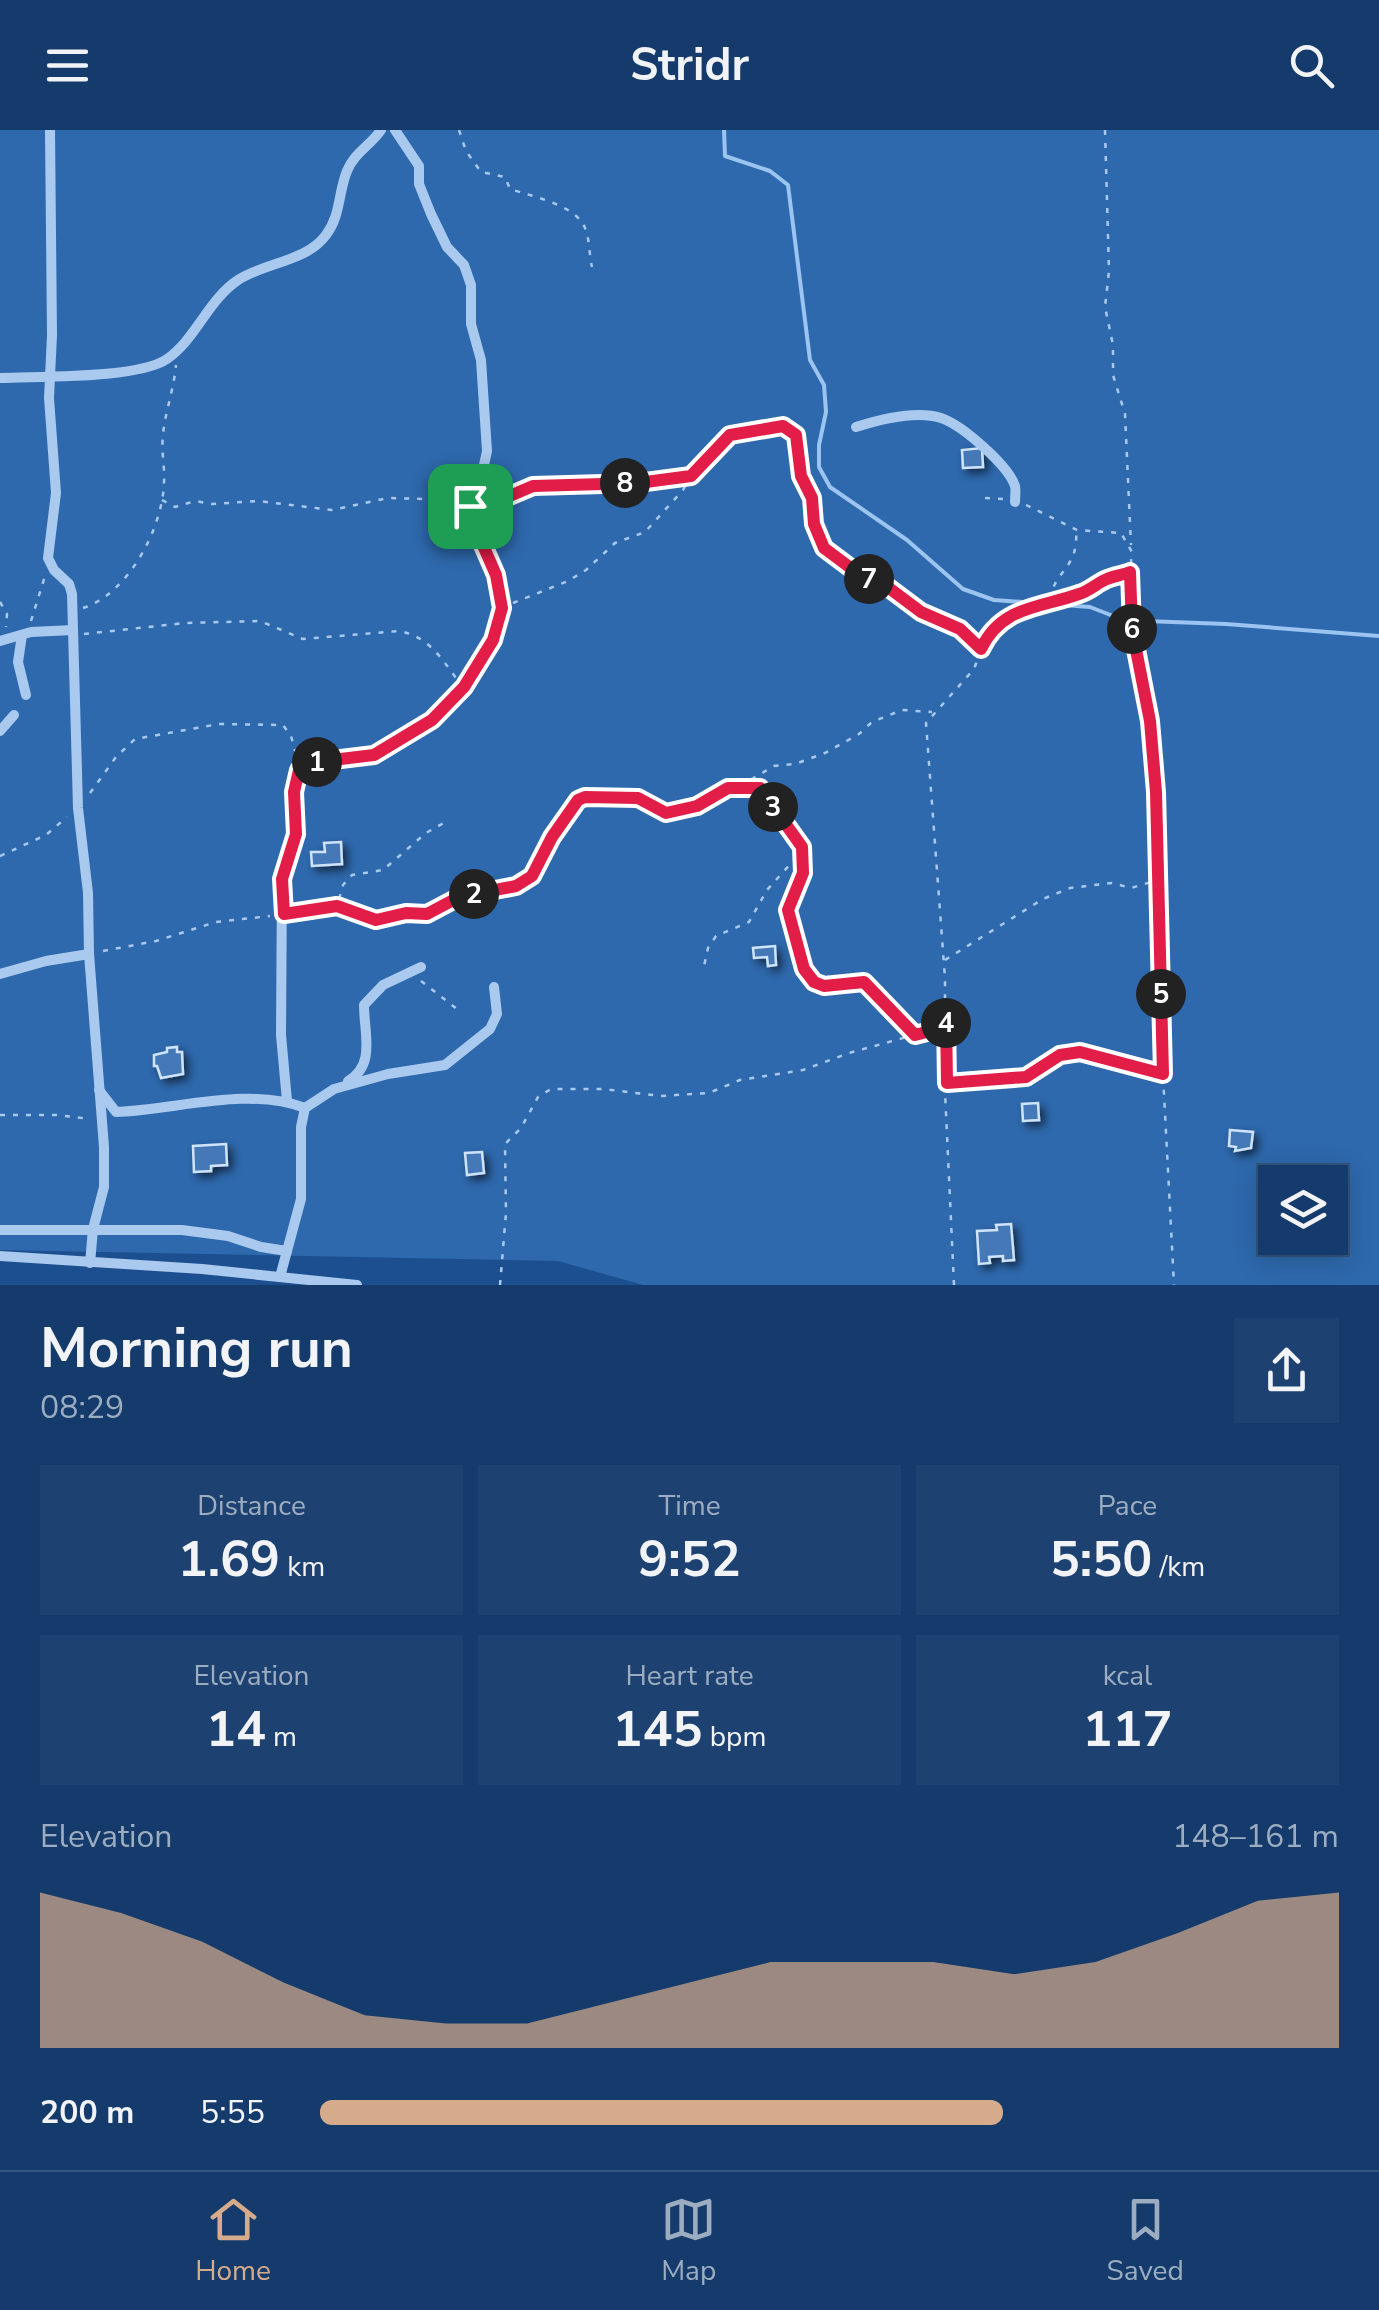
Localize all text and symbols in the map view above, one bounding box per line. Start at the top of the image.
text: Stridr [630,35,749,96]
icon: menu [40,38,95,93]
icon: search [1284,38,1339,93]
pin: 8 [600,458,650,508]
pin [428,464,513,549]
text: 8 [617,464,633,502]
icon: arrive [443,479,498,534]
pin: 7 [844,554,894,604]
text: 7 [861,560,877,598]
pin: 6 [1107,604,1157,654]
text: 6 [1124,610,1140,648]
pin: 1 [292,737,342,787]
text: 1 [309,743,325,781]
pin: 3 [748,782,798,832]
text: 3 [765,788,781,826]
pin: 2 [449,869,499,919]
text: 2 [466,875,482,913]
pin: 5 [1136,969,1186,1019]
text: 5 [1153,975,1169,1013]
pin: 4 [921,998,971,1048]
text: 4 [938,1004,954,1042]
map controls [1258,1165,1348,1255]
button: layers [1258,1165,1348,1255]
text: Morning run [40,1311,353,1386]
button: share [1234,1318,1339,1423]
text: 08:29 [40,1386,124,1429]
text: Distance [197,1487,306,1525]
text: Time [658,1487,721,1525]
text: Pace [1098,1487,1157,1525]
text: 1.69 [178,1525,280,1594]
text: 9:52 [638,1525,741,1594]
text: 5:50 [1050,1525,1152,1594]
text: km [280,1548,325,1586]
text: /km [1152,1548,1205,1586]
text: Elevation [194,1657,309,1695]
text: Heart rate [625,1657,754,1695]
text: kcal [1103,1657,1152,1695]
text: 14 [206,1695,266,1764]
text: 145 [613,1695,703,1764]
text: 117 [1083,1695,1173,1764]
text: m [266,1718,297,1756]
text: bpm [703,1718,766,1756]
text: Elevation [40,1815,173,1858]
text: 148–161 m [1172,1815,1339,1858]
text: 200 m [40,2091,134,2134]
text: 5:55 [200,2091,265,2134]
tab: Home [195,2192,271,2290]
tab: Map [661,2192,716,2290]
tab: Saved [1106,2192,1184,2290]

